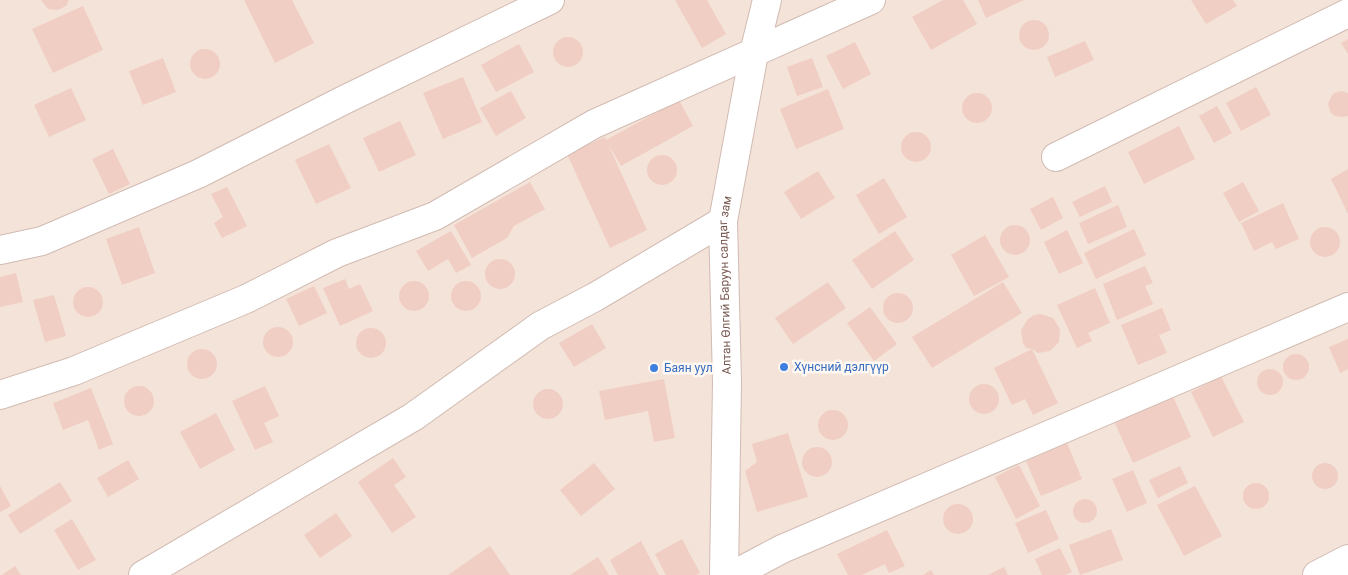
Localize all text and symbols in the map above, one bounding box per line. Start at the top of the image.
street label: Алтан Өлгий Баруун салдаг зам [716,195,735,375]
place label: Хүнсний дэлгүүр [794,360,889,374]
place label: Баян уул [664,361,713,375]
marker: Хүнсний дэлгүүр [778,361,790,373]
marker: Баян уул [648,362,660,374]

